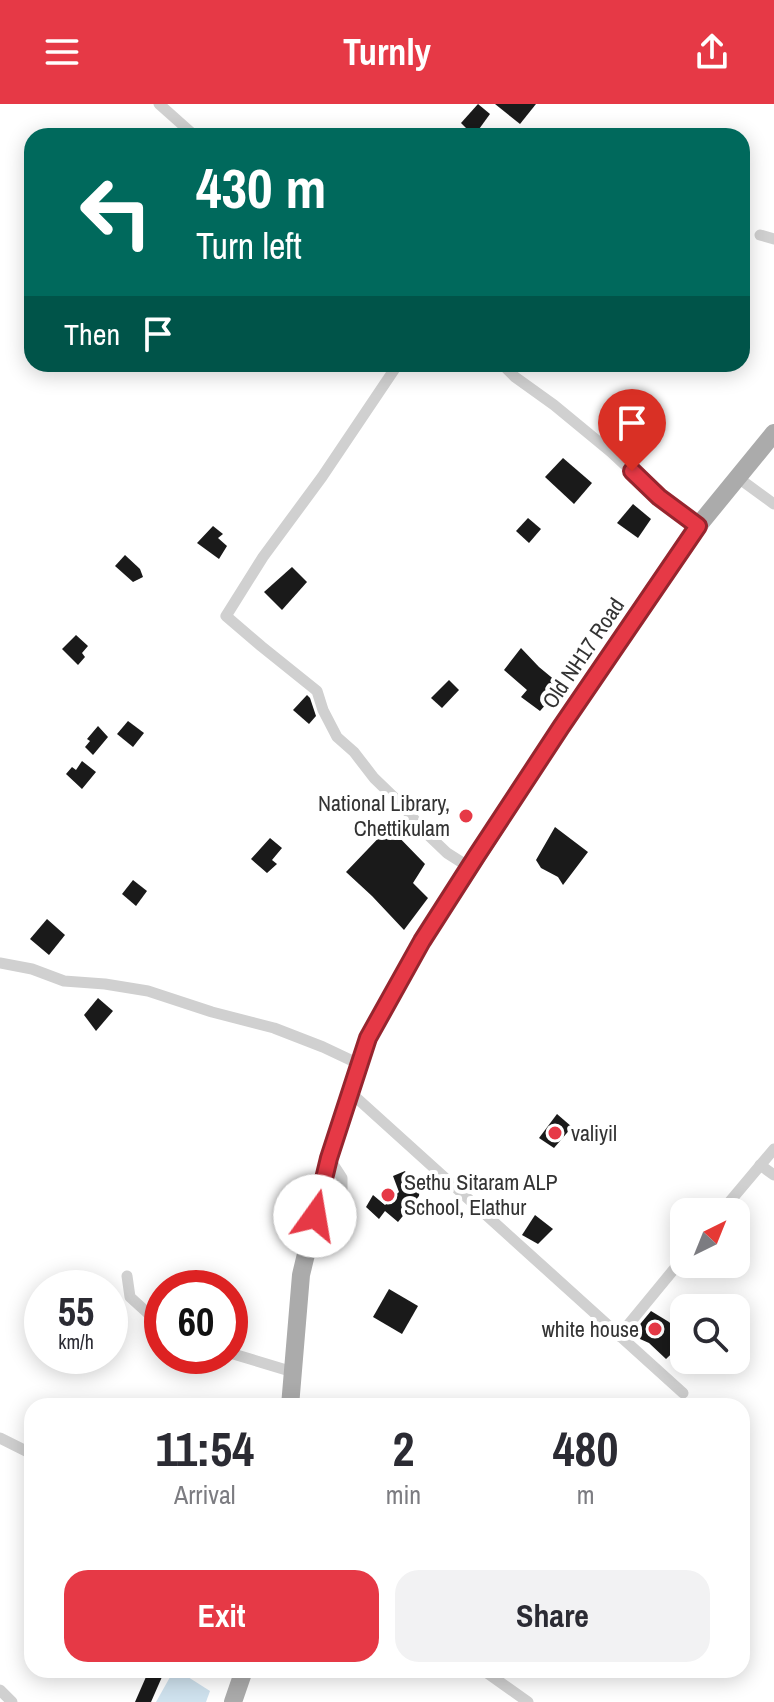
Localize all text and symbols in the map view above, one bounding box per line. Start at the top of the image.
text: Turnly [343,28,431,76]
icon: menu [40,30,84,74]
icon: share [690,30,734,74]
text: 430 m [196,150,326,225]
icon: left [64,160,168,264]
text: Turn left [196,222,302,270]
icon: arrive [136,312,180,356]
text: Then [64,314,120,354]
pin [598,389,666,471]
icon: arrive [610,401,654,445]
street label: Old NH17 Road [535,592,631,714]
place label: National Library, Chettikulam [318,788,450,843]
marker: National Library, Chettikulam [457,807,475,825]
place label: valiyil [571,1118,617,1148]
marker: valiyil [546,1124,564,1142]
place label: Sethu Sitaram ALP School, Elathur [404,1167,557,1222]
position arrow [273,1174,357,1258]
marker: Sethu Sitaram ALP School, Elathur [379,1186,397,1204]
north arrow [670,1198,750,1278]
map controls [670,1198,750,1374]
speed limit sign: 60 [144,1270,248,1374]
text: 55 [58,1285,94,1338]
button: search [670,1294,750,1374]
place label: white house [542,1314,639,1344]
marker: white house [646,1320,664,1338]
text: km/h [58,1328,94,1355]
text: 11:54 [156,1416,254,1481]
text: 2 [392,1416,414,1481]
text: 480 [553,1416,618,1481]
text: Arrival [174,1477,236,1512]
text: min [386,1477,421,1512]
text: m [577,1477,594,1512]
button: Exit [64,1570,379,1662]
button: Share [395,1570,710,1662]

